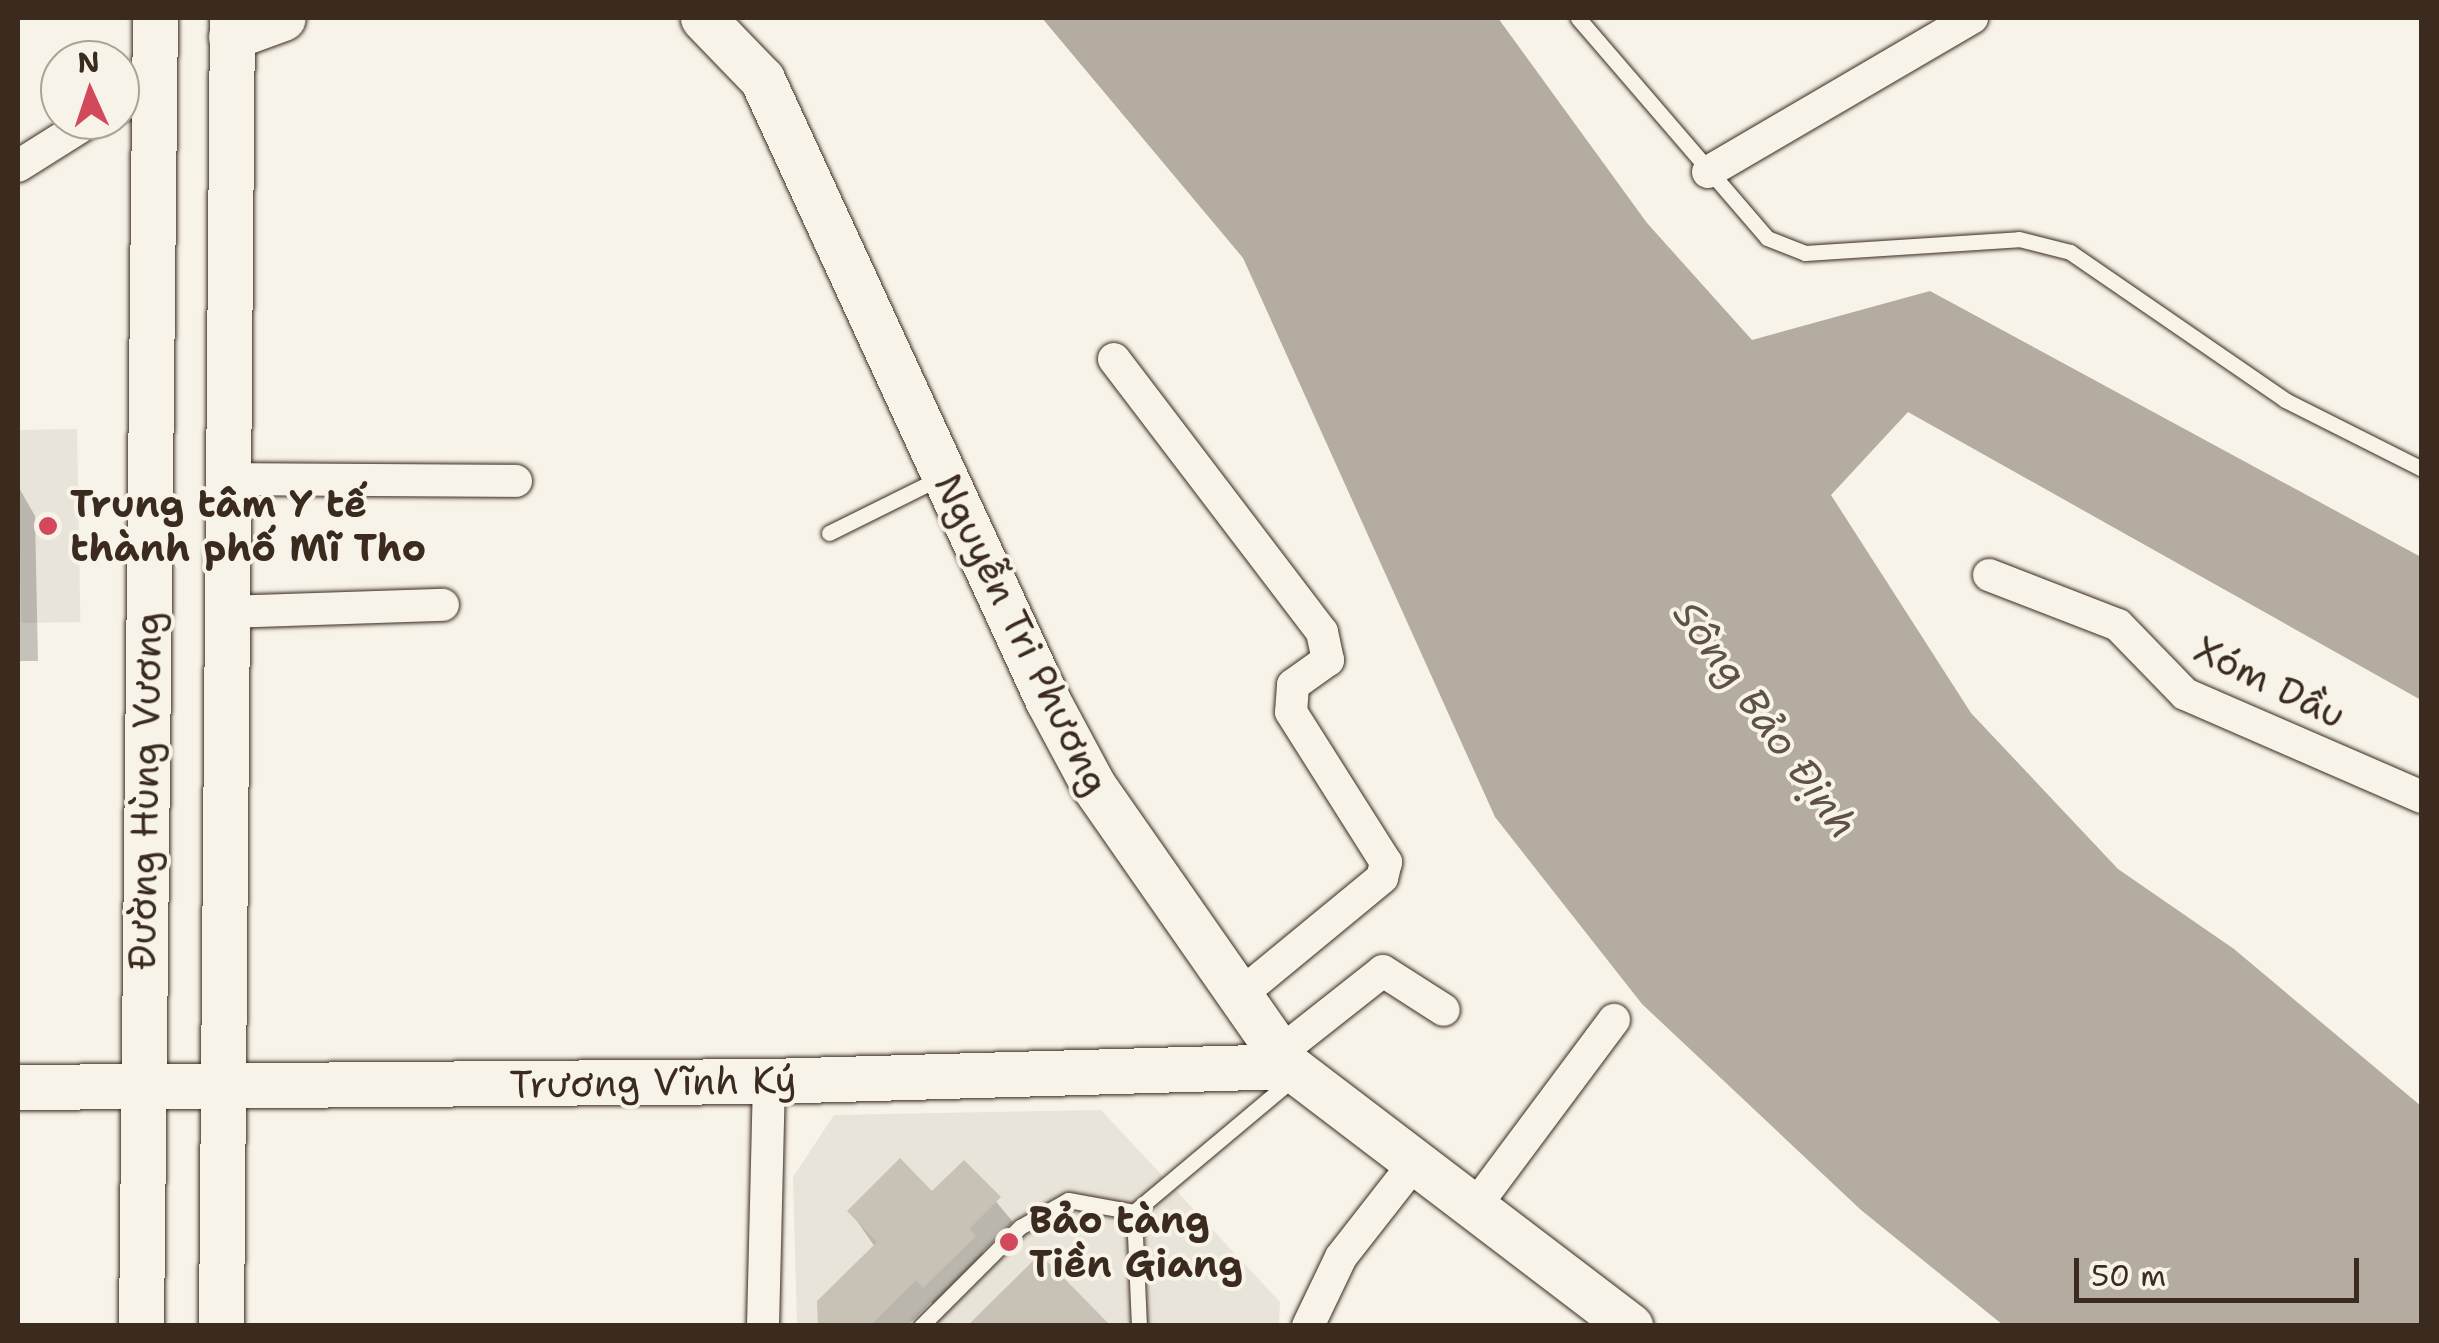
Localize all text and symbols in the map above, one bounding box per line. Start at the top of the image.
north arrow [40,40,140,140]
text: N [76,42,101,82]
street label: Nguyễn Tri Phương [925,466,1119,802]
place label: Trung tâm Y tế thành phố Mĩ Tho [70,481,426,570]
marker: Trung tâm Y tế thành phố Mĩ Tho [35,513,61,539]
water label: Sông Bảo Định [1664,591,1868,847]
street label: Đường Hùng Vương [119,611,171,971]
street label: Xóm Dầu [2187,626,2353,738]
street label: Trương Vĩnh Ký [509,1057,797,1107]
place label: Bảo tàng Tiền Giang [1029,1197,1243,1286]
marker: Bảo tàng Tiền Giang [998,1231,1020,1253]
scale bar [2079,1238,2364,1300]
text: 50 m [2091,1255,2166,1296]

